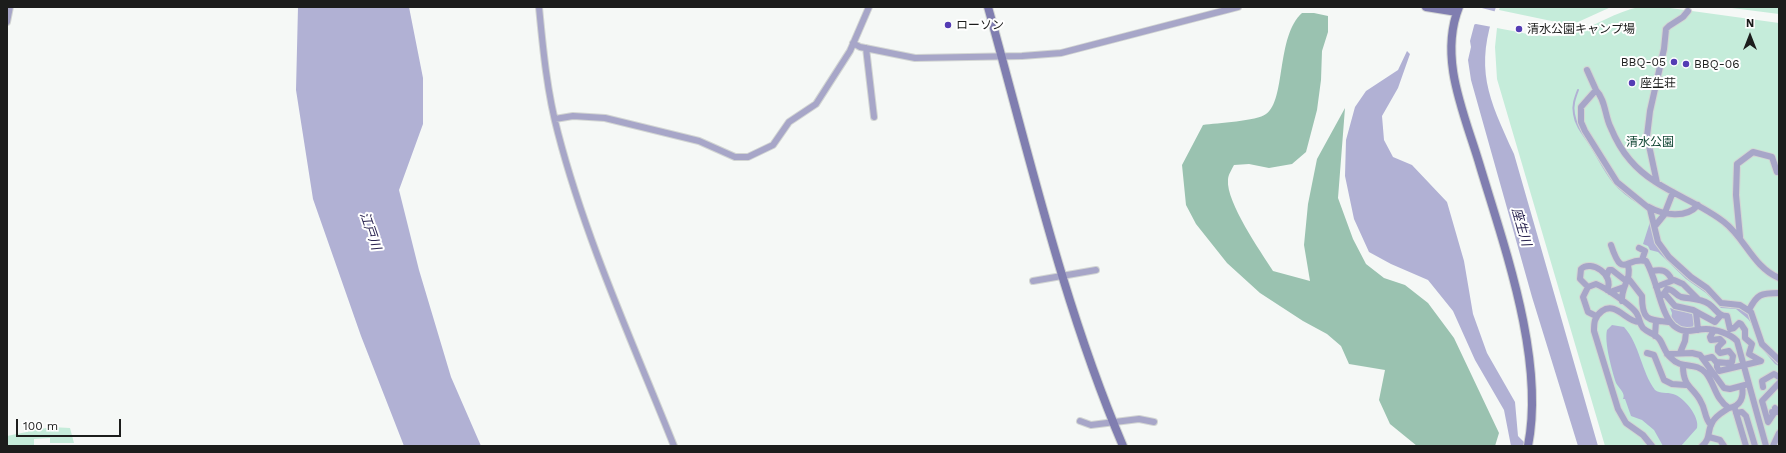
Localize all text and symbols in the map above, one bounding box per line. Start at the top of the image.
north arrow [1730,16,1770,56]
text: N [1746,17,1754,30]
place label: ローソン [956,18,1004,32]
marker: ローソン [943,20,953,30]
place label: 清水公園キャンプ場 [1527,22,1635,36]
marker: 清水公園キャンプ場 [1514,24,1524,34]
place label: BBQ-05 [1621,55,1666,69]
marker: BBQ-05 [1669,57,1679,67]
place label: BBQ-06 [1694,57,1740,71]
marker: BBQ-06 [1681,59,1691,69]
place label: 座生荘 [1640,76,1676,90]
marker: 座生荘 [1627,78,1637,88]
park label: 清水公園 [1626,135,1674,149]
water label: 座生川 [1508,206,1534,248]
water label: 江戸川 [356,210,384,252]
scale bar [18,411,123,437]
text: 100 m [23,419,58,433]

